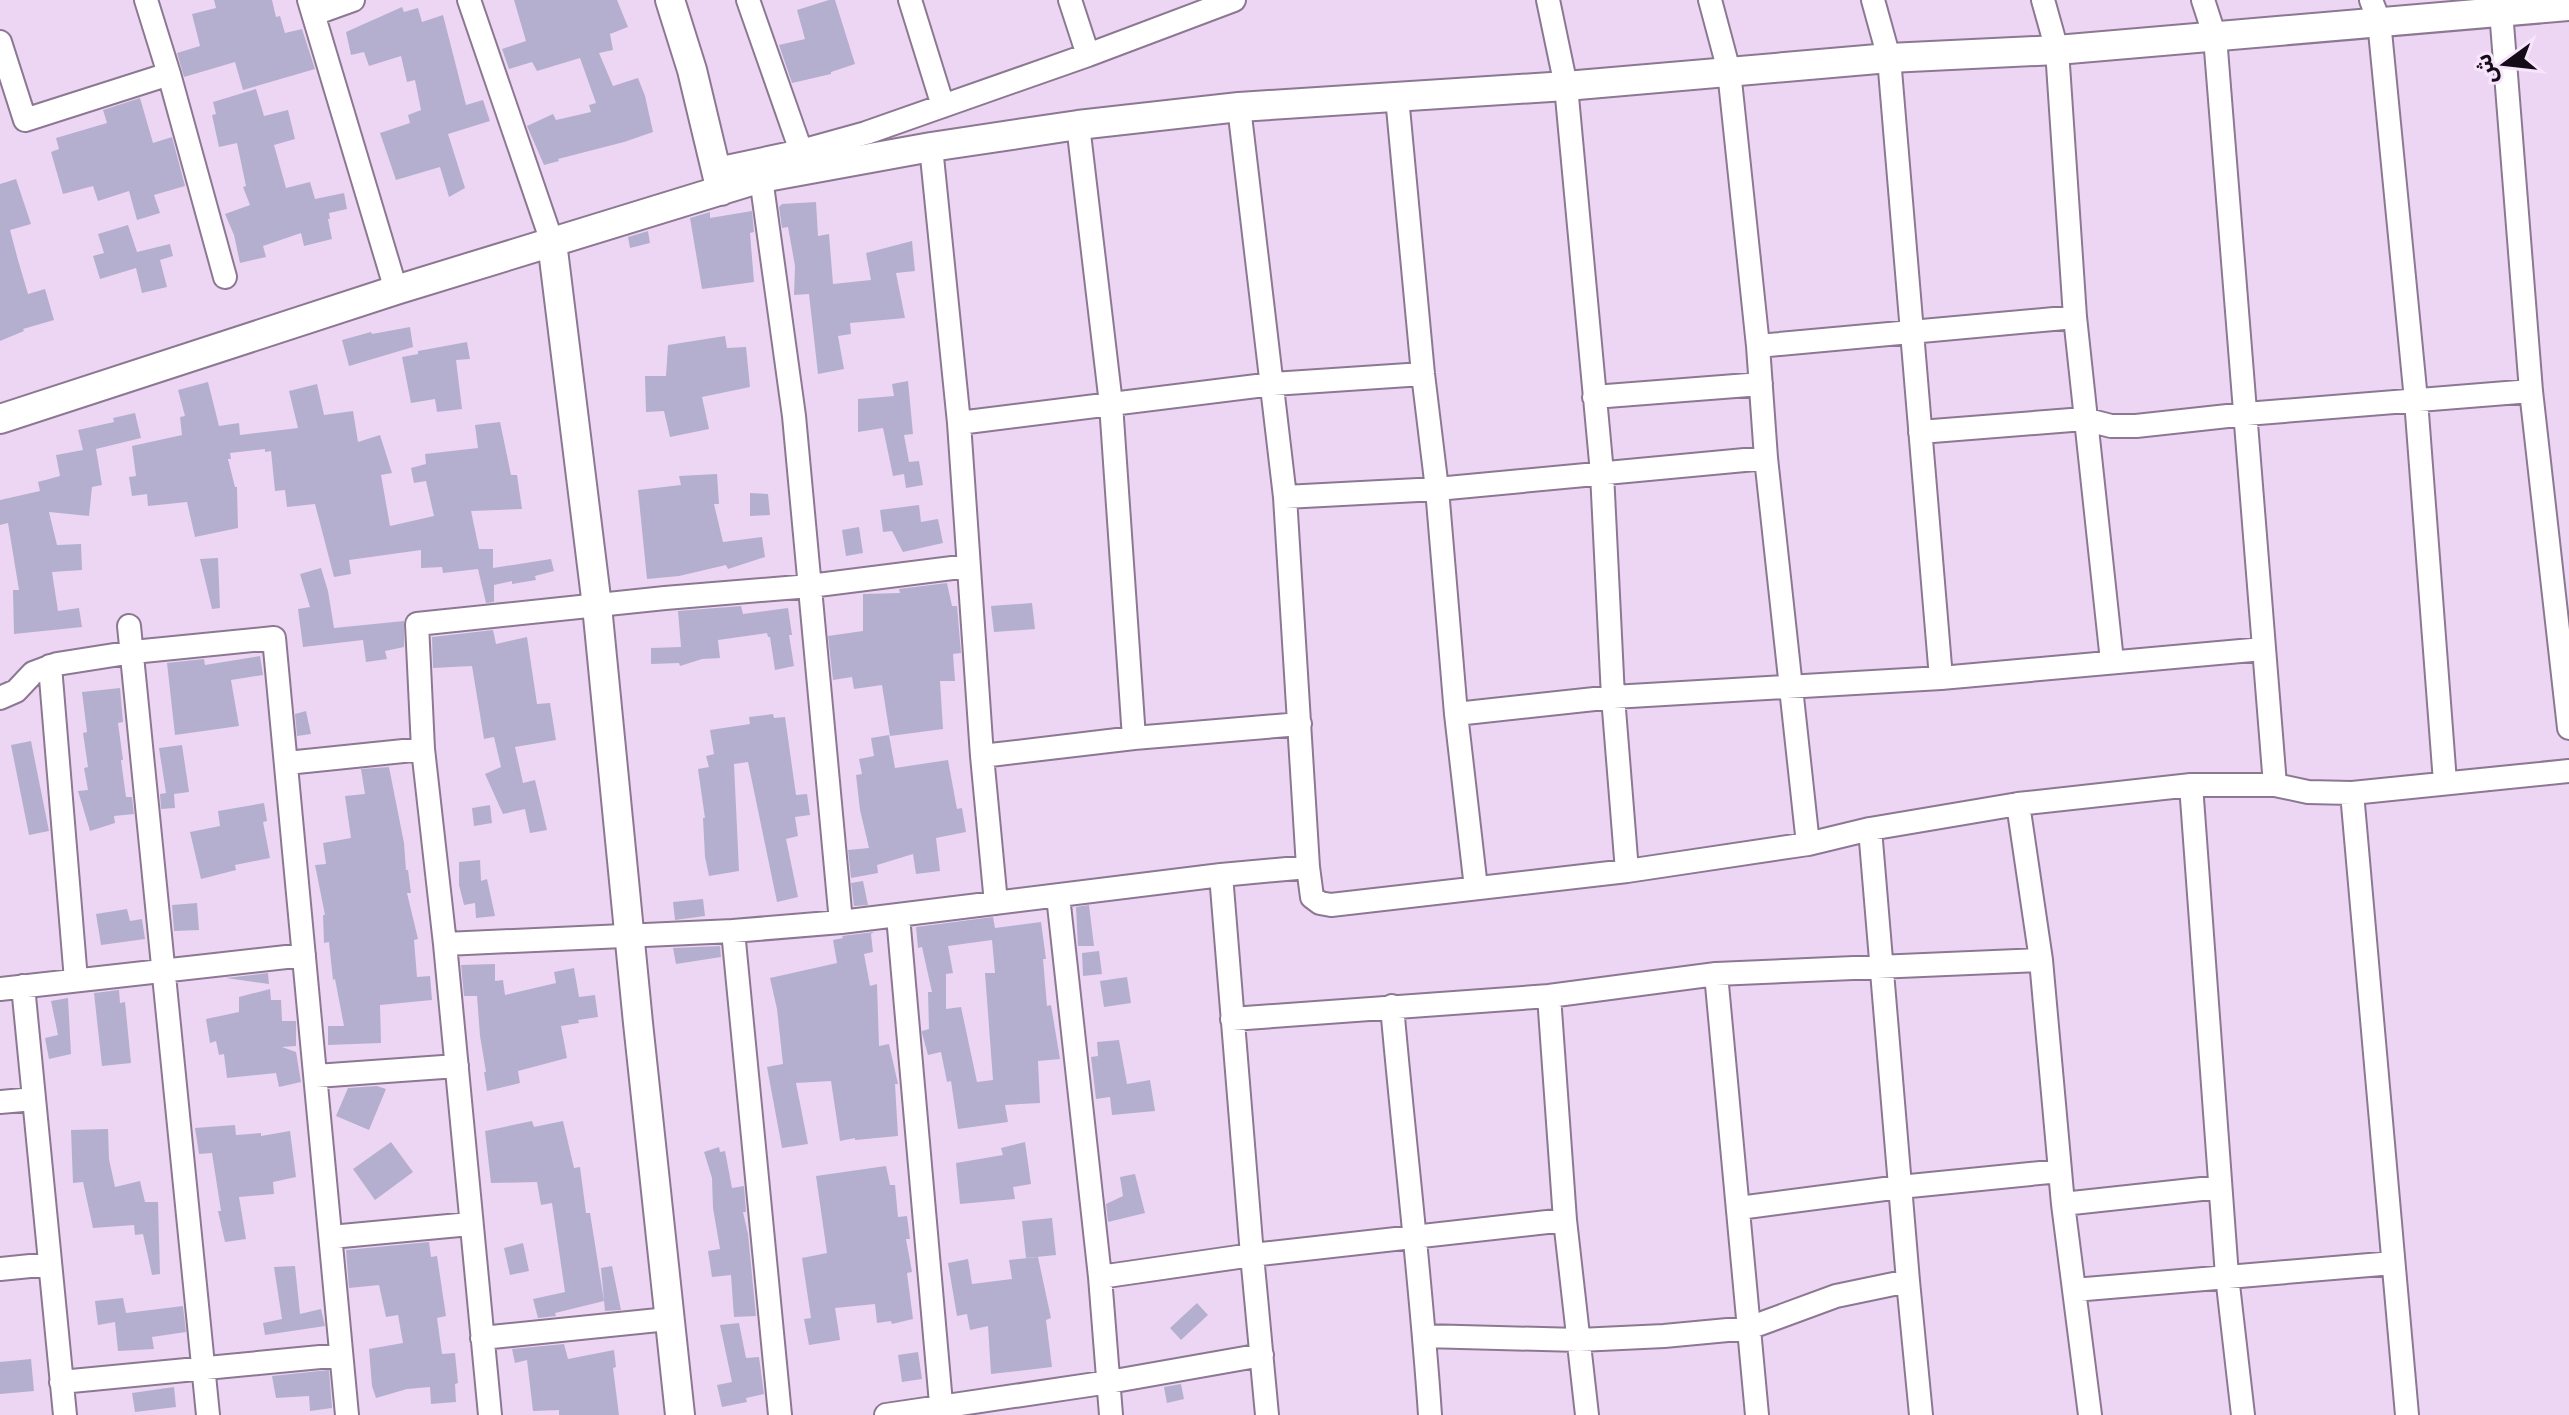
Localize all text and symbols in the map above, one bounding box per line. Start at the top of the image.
north arrow [2465,24,2545,104]
text: ش [2468,51,2502,87]

